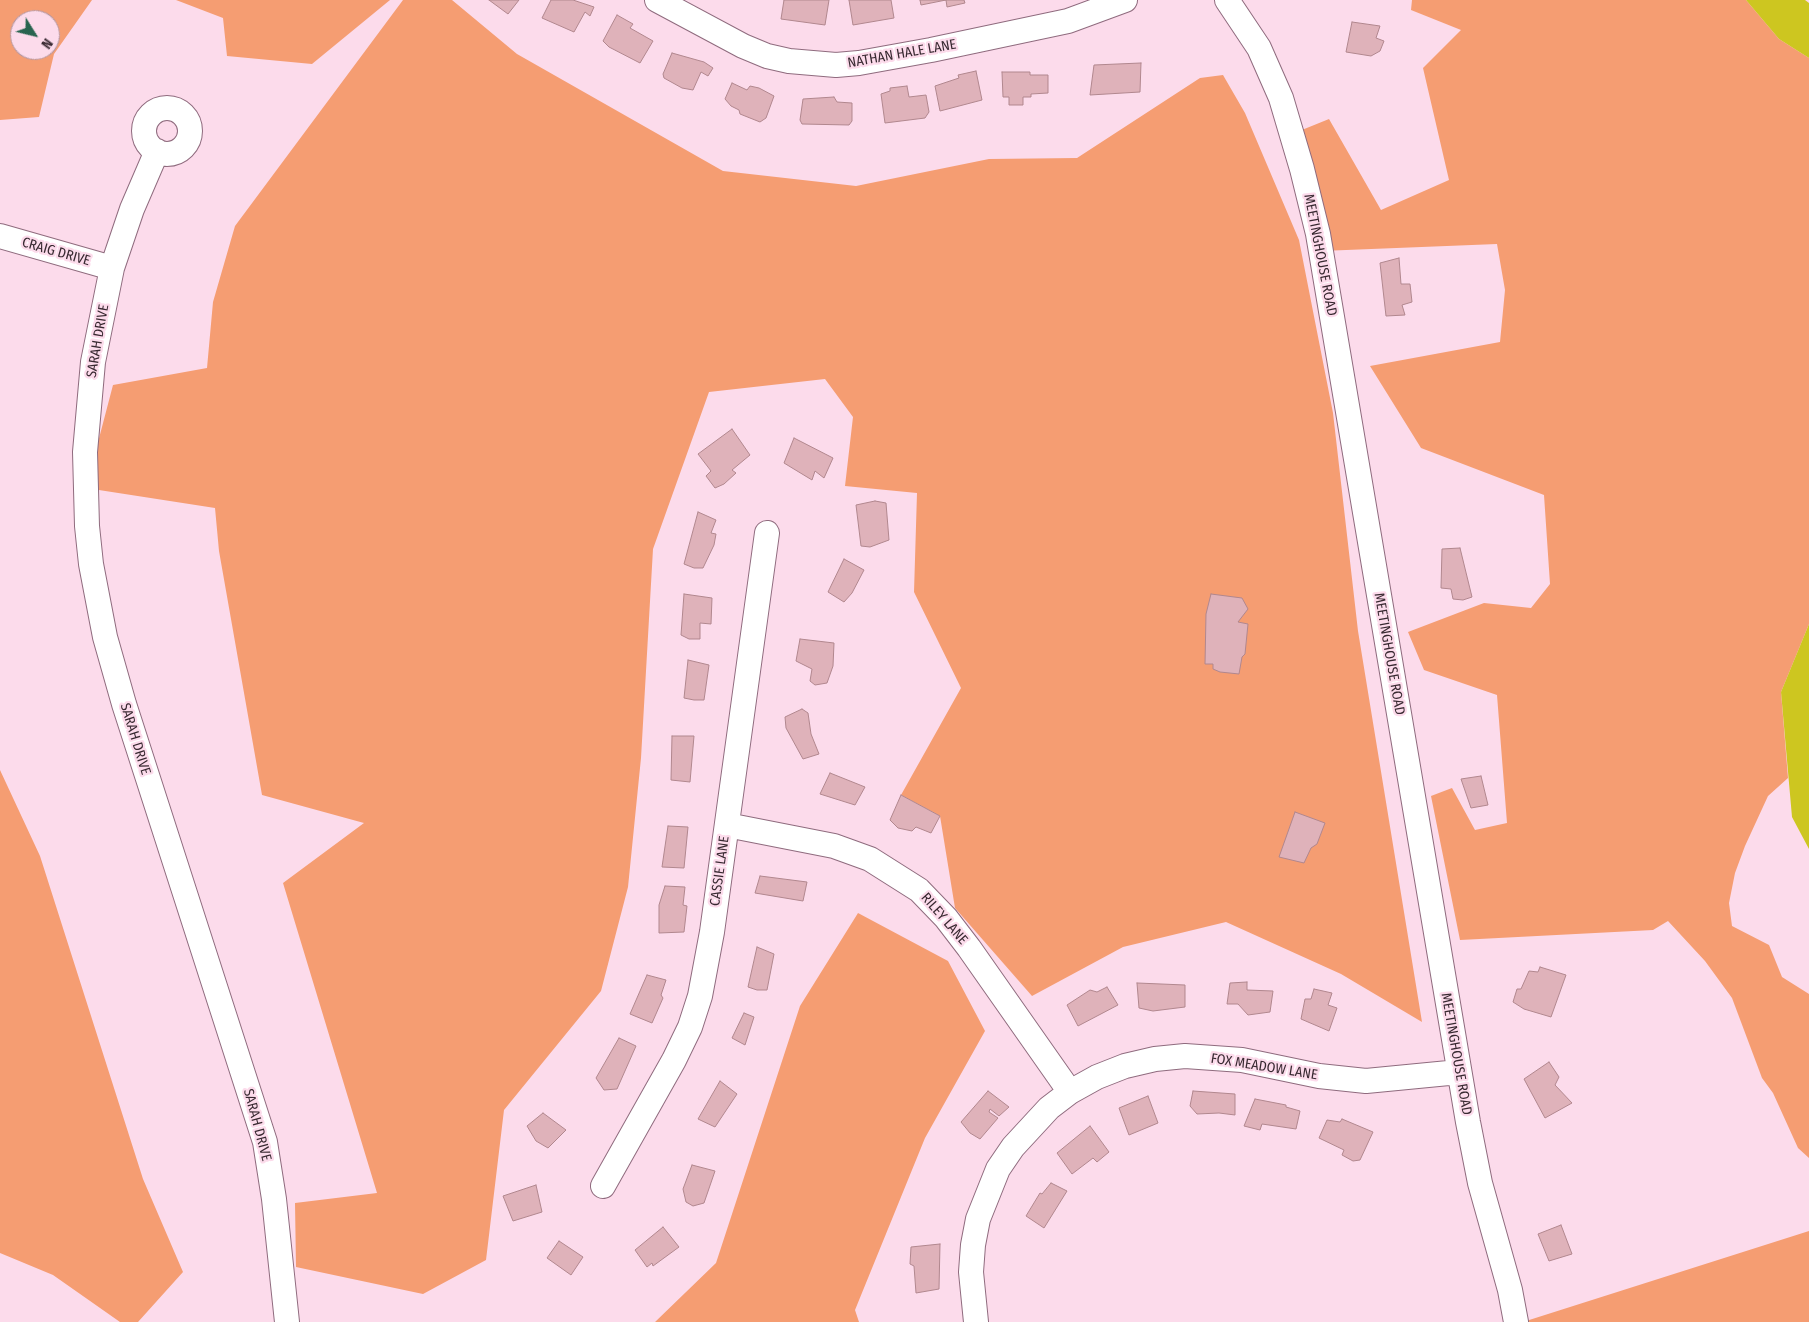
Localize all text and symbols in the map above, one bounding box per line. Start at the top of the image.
north arrow [10,10,60,60]
text: N [37,35,56,52]
street label: NATHAN HALE LANE [846,36,958,72]
street label: MEETINGHOUSE ROAD [1300,193,1340,317]
street label: CRAIG DRIVE [20,234,92,270]
street label: SARAH DRIVE [83,303,113,379]
street label: MEETINGHOUSE ROAD [1370,592,1408,716]
street label: SARAH DRIVE [116,701,154,777]
street label: CASSIE LANE [707,835,733,907]
street label: RILEY LANE [917,890,971,948]
street label: MEETINGHOUSE ROAD [1437,992,1475,1116]
street label: FOX MEADOW LANE [1209,1050,1319,1084]
street label: SARAH DRIVE [239,1087,275,1163]

